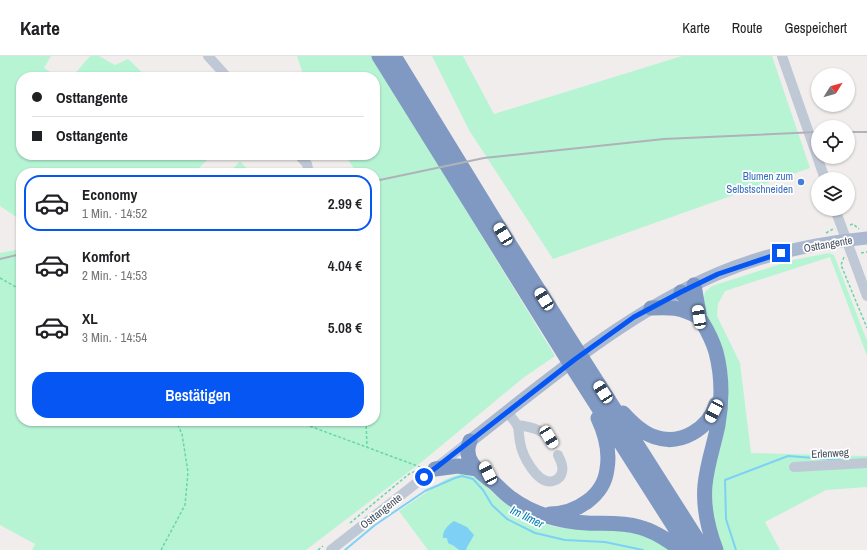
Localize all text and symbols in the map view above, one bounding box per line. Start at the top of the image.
text: Karte [20,15,60,41]
text: Karte [682,19,710,37]
text: Route [732,19,762,37]
text: Gespeichert [784,19,847,37]
north arrow [811,68,855,112]
map controls [811,68,855,216]
text: Osttangente [56,87,128,108]
button: locate [811,120,855,164]
text: Osttangente [56,125,128,146]
place label: Blumen zum Selbstschneiden [726,169,793,196]
button: layers [811,172,855,216]
marker: Blumen zum Selbstschneiden [796,177,806,187]
text: Economy [82,184,137,205]
icon: car [34,185,70,221]
text: 2.99 € [328,193,362,214]
text: 1 Min. · 14:52 [82,205,147,222]
car [492,221,514,247]
street label: Osttangente [803,233,853,255]
route end [772,244,790,262]
text: Komfort [82,246,130,267]
icon: car [34,247,70,283]
text: 4.04 € [328,255,362,276]
text: 2 Min. · 14:53 [82,267,147,284]
car [533,286,555,312]
car [691,304,707,330]
text: XL [82,308,98,329]
icon: car [34,309,70,345]
text: 5.08 € [328,317,362,338]
text: 3 Min. · 14:54 [82,329,147,346]
button: Bestätigen [32,372,364,418]
car [591,379,615,405]
car [703,398,725,424]
car [538,424,560,450]
street label: Erlenweg [811,445,849,461]
car [477,460,499,486]
route start [415,468,433,486]
street label: Osttangente [357,490,405,532]
water label: Im Ilmer [508,502,547,532]

